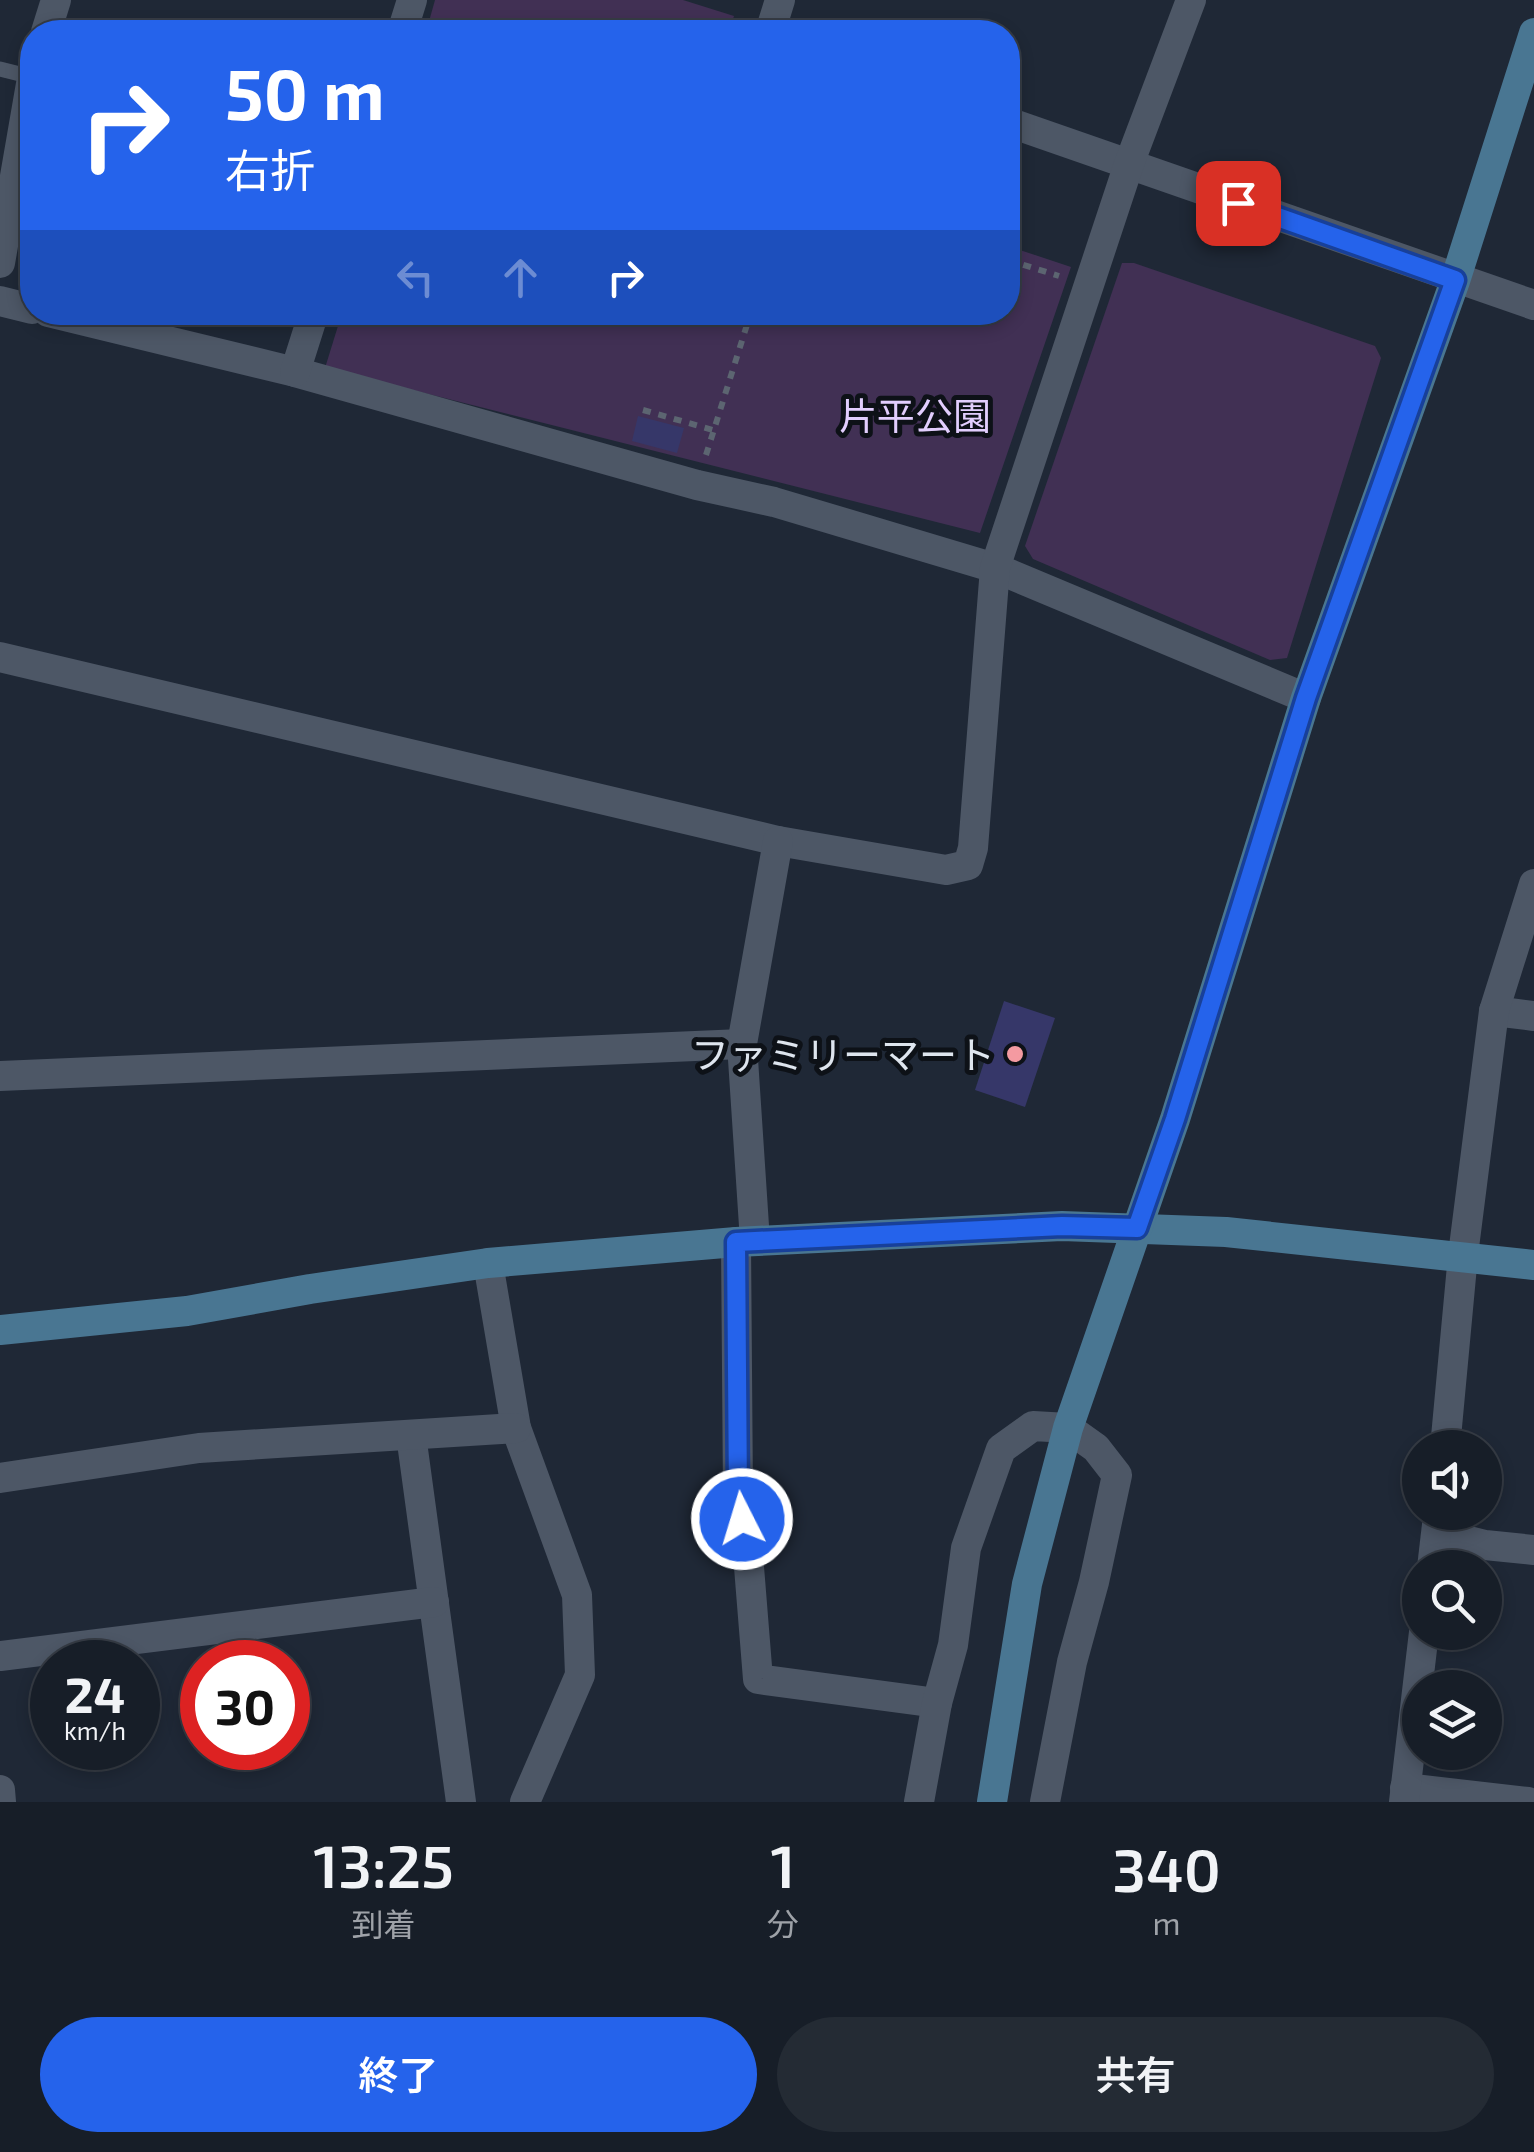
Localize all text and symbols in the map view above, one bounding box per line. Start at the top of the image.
text: 50 m [225,50,385,134]
icon: right [60,60,190,190]
text: 右折 [225,142,315,196]
pin [1196,161,1281,246]
icon: arrive [1211,176,1266,231]
icon: left [388,250,443,305]
icon: ahead [493,250,548,305]
icon: right [598,250,653,305]
park label: 片平公園 [839,392,991,438]
place label: ファミリーマート [691,1031,995,1077]
marker: ファミリーマート [1004,1043,1026,1065]
map controls [1402,1430,1502,1770]
button: sound [1402,1430,1502,1530]
position arrow [690,1467,794,1571]
button: search [1402,1550,1502,1650]
speed limit sign: 30 [180,1640,310,1770]
text: 24 [65,1663,125,1723]
button: layers [1402,1670,1502,1770]
text: km/h [64,1715,126,1745]
text: 13:25 [313,1828,454,1900]
text: 1 [771,1828,796,1900]
text: 340 [1112,1832,1221,1904]
text: m [1153,1903,1181,1941]
text: 到着 [352,1904,416,1942]
text: 分 [767,1904,799,1942]
button: 終了 [40,2017,757,2132]
button: 共有 [777,2017,1494,2132]

